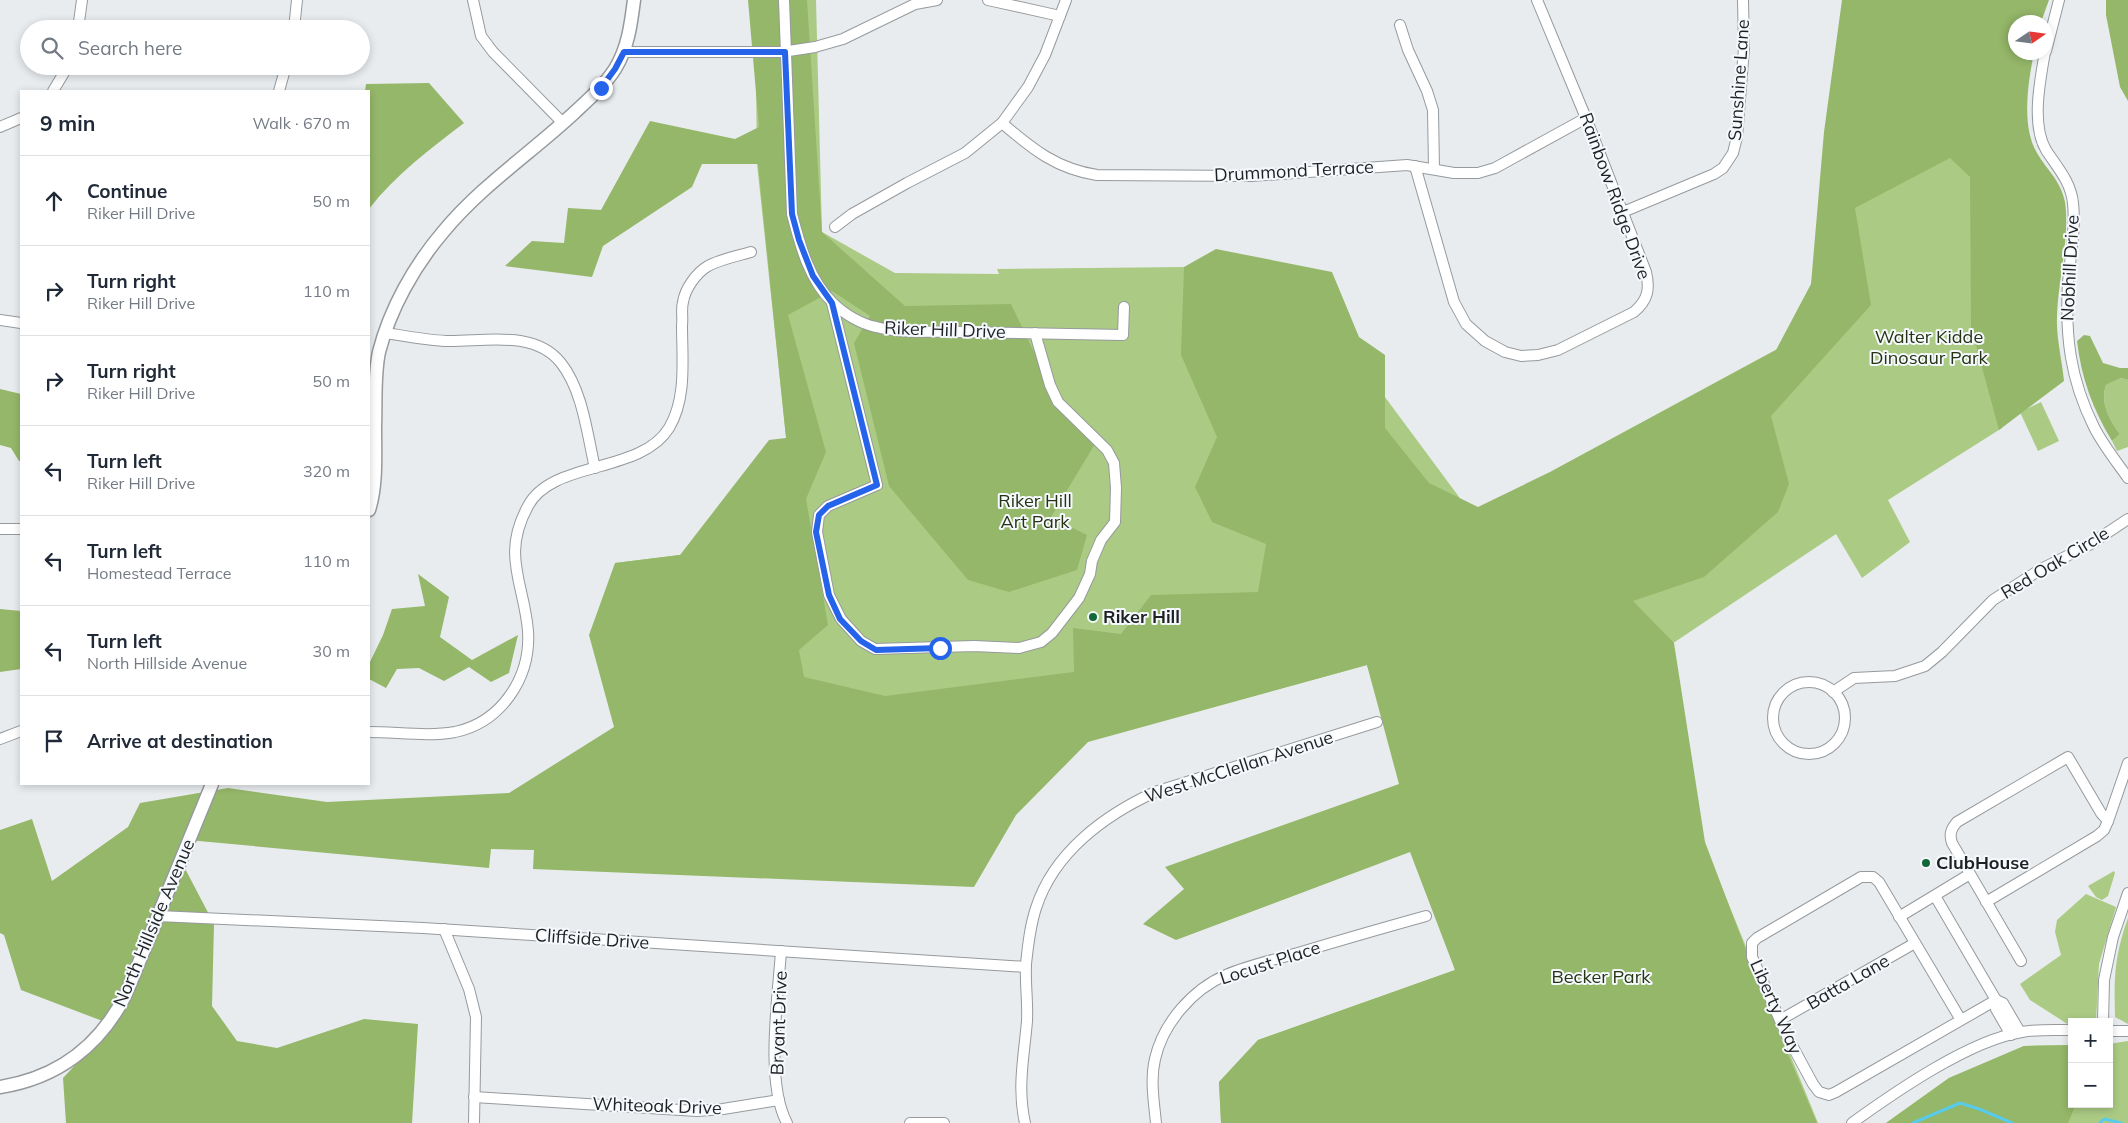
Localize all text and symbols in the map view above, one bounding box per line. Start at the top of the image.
north arrow [2008,15,2053,60]
street label: Sunshine Lane [1723,18,1754,142]
search box [20,20,370,75]
icon: search [38,34,66,62]
text: Search here [78,36,182,60]
route end [590,77,613,100]
street label: Rainbow Ridge Drive [1575,109,1656,282]
text: 9 min [40,110,95,136]
text: Walk · 670 m [252,113,350,133]
street label: Drummond Terrace [1214,155,1374,186]
text: Continue [87,179,167,203]
icon: ahead [40,187,68,215]
text: 50 m [313,191,350,211]
text: Riker Hill Drive [87,203,195,223]
street label: Nobhill Drive [2055,214,2084,322]
text: Turn right [87,269,176,293]
icon: right [40,277,68,305]
text: 110 m [303,281,350,301]
text: Riker Hill Drive [87,293,195,313]
street label: Riker Hill Drive [884,316,1006,343]
park label: Walter Kidde Dinosaur Park [1870,325,1989,369]
text: Turn right [87,359,176,383]
icon: right [40,367,68,395]
text: 50 m [313,371,350,391]
text: Riker Hill Drive [87,383,195,403]
text: Turn left [87,449,162,473]
icon: left [40,457,68,485]
text: 320 m [303,461,350,481]
text: Riker Hill Drive [87,473,195,493]
park label: Riker Hill Art Park [998,489,1072,533]
street label: Red Oak Circle [1996,521,2113,604]
text: Turn left [87,539,162,563]
icon: left [40,547,68,575]
text: 110 m [303,551,350,571]
text: Homestead Terrace [87,563,231,583]
place label: Riker Hill [1103,605,1180,628]
marker: Riker Hill [1087,611,1099,623]
text: Turn left [87,629,162,653]
icon: left [40,637,68,665]
route start [929,637,952,660]
text: 30 m [313,641,350,661]
text: North Hillside Avenue [87,653,247,673]
street label: West McClellan Avenue [1142,725,1336,808]
icon: arrive [40,727,68,755]
text: Arrive at destination [87,729,273,753]
street label: North Hillside Avenue [108,835,199,1010]
place label: ClubHouse [1936,851,2029,874]
marker: ClubHouse [1920,857,1932,869]
street label: Cliffside Drive [534,923,650,954]
street label: Locust Place [1217,935,1323,990]
street label: Batta Lane [1802,949,1893,1014]
street label: Liberty Way [1745,956,1808,1058]
park label: Becker Park [1552,965,1651,988]
street label: Bryant Drive [765,970,792,1076]
map controls [2068,1018,2113,1108]
button: + [2068,1018,2113,1063]
button: − [2068,1063,2113,1108]
street label: Whiteoak Drive [592,1092,722,1119]

